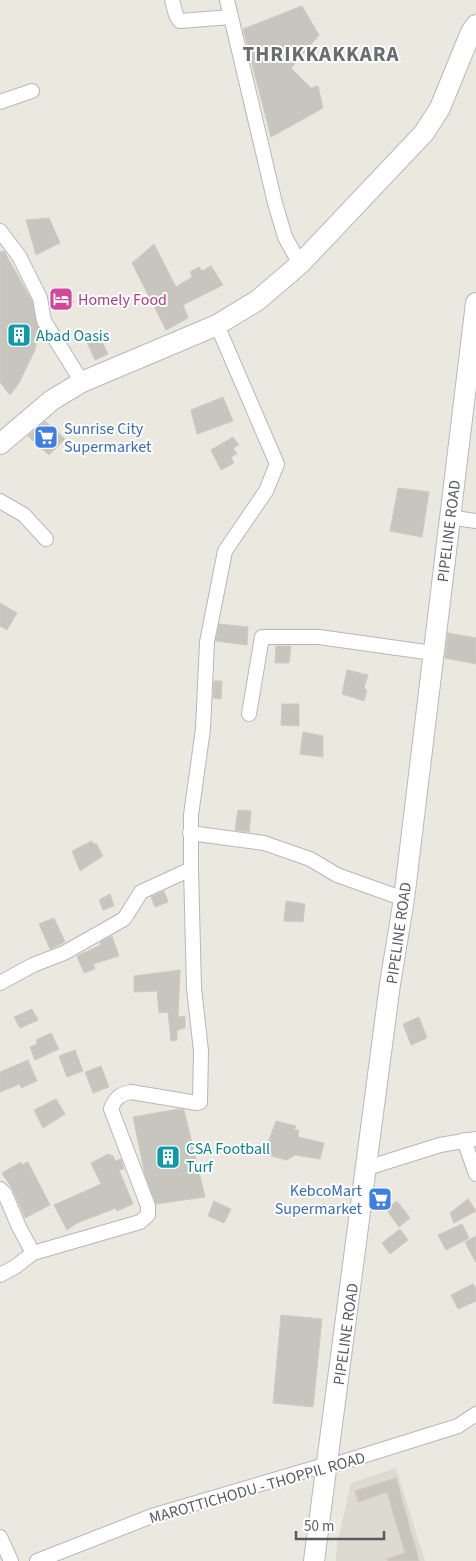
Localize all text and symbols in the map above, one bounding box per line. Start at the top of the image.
district label: THRIKKAKKARA [243,39,399,69]
hotel icon: Homely Food [48,286,74,312]
place label: Homely Food [78,289,167,311]
building icon: Abad Oasis [6,322,32,348]
place label: Abad Oasis [36,325,110,347]
place label: Sunrise City Supermarket [64,418,152,458]
supermarket icon: Sunrise City Supermarket [33,424,59,450]
street label: PIPELINE ROAD [432,479,466,583]
street label: PIPELINE ROAD [381,881,417,986]
place label: CSA Football Turf [186,1138,270,1178]
building icon: CSA Football Turf [155,1144,181,1170]
place label: KebcoMart Supermarket [275,1180,363,1220]
supermarket icon: KebcoMart Supermarket [367,1186,393,1212]
street label: PIPELINE ROAD [328,1282,364,1387]
street label: MAROTTICHODU - THOPPIL ROAD [147,1447,368,1529]
scale bar [296,1508,384,1540]
text: 50 m [304,1516,334,1537]

